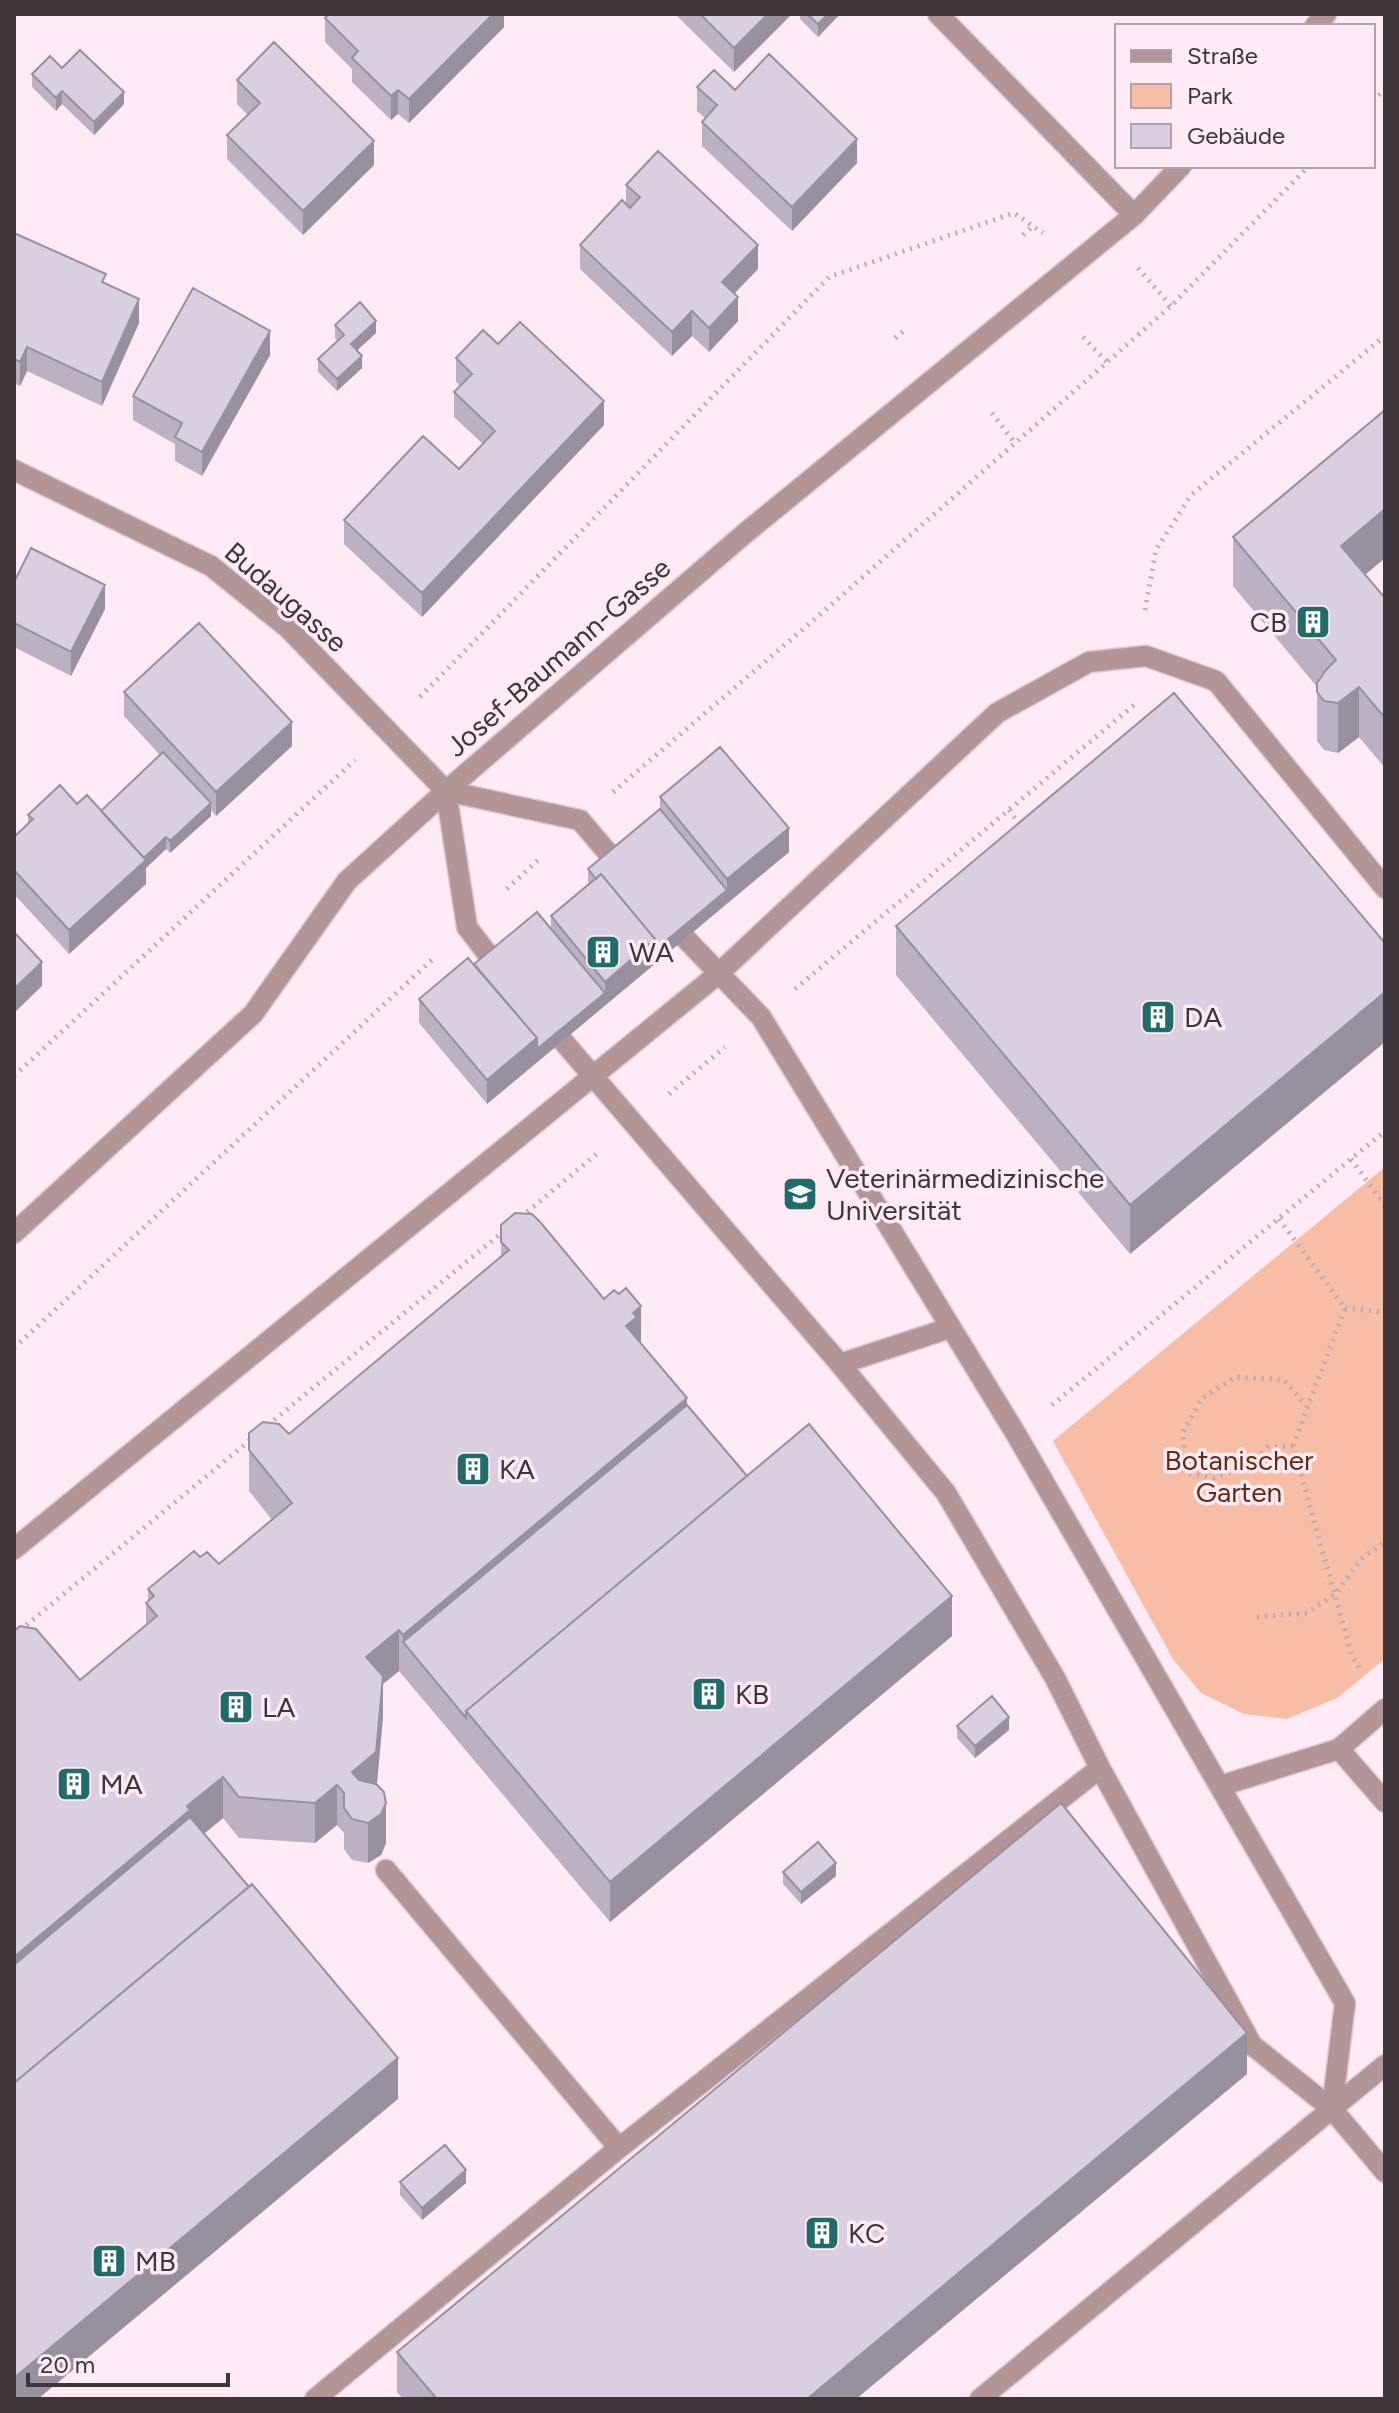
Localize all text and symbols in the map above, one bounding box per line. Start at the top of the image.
legend [1115,24,1375,168]
text: Straße [1187,41,1258,70]
text: Park [1187,81,1233,110]
text: Gebäude [1187,121,1285,150]
street label: Budaugasse [218,535,354,659]
street label: Josef-Baumann-Gasse [439,550,677,764]
building icon: CB [1294,603,1332,641]
place label: CB [1250,605,1287,639]
building icon: WA [584,933,622,971]
place label: WA [629,935,674,969]
building icon: DA [1139,998,1177,1036]
place label: DA [1184,1000,1222,1034]
place label: Veterinärmedizinische Universität [826,1161,1104,1227]
school or university icon: Veterinärmedizinische Universität [781,1175,819,1213]
park label: Botanischer Garten [1165,1443,1314,1509]
building icon: KA [454,1450,492,1488]
place label: KA [499,1452,535,1486]
building icon: KB [690,1675,728,1713]
place label: KB [735,1677,769,1711]
building icon: LA [217,1688,255,1726]
place label: LA [262,1690,296,1724]
building icon: MA [55,1765,93,1803]
place label: MA [100,1767,143,1801]
building icon: KC [803,2214,841,2252]
place label: KC [848,2216,885,2250]
building icon: MB [90,2242,128,2280]
place label: MB [135,2244,176,2278]
scale bar [28,2337,228,2387]
text: 20 m [40,2350,95,2379]

